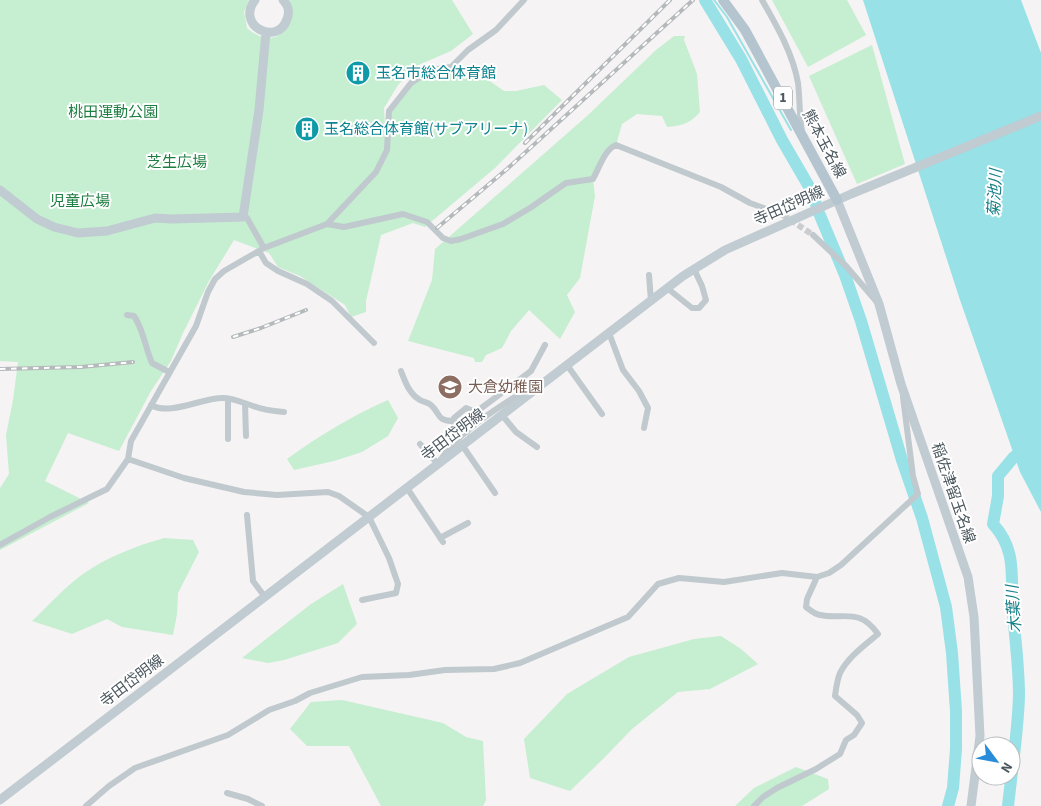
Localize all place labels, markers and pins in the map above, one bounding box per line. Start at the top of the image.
building icon: 玉名市総合体育館 [345,60,371,86]
place label: 玉名市総合体育館 [376,63,496,84]
building icon: 玉名総合体育館(サブアリーナ) [294,116,320,142]
place label: 玉名総合体育館(サブアリーナ) [324,119,528,140]
school or university icon: 大倉幼稚園 [437,374,463,400]
place label: 大倉幼稚園 [468,377,543,398]

